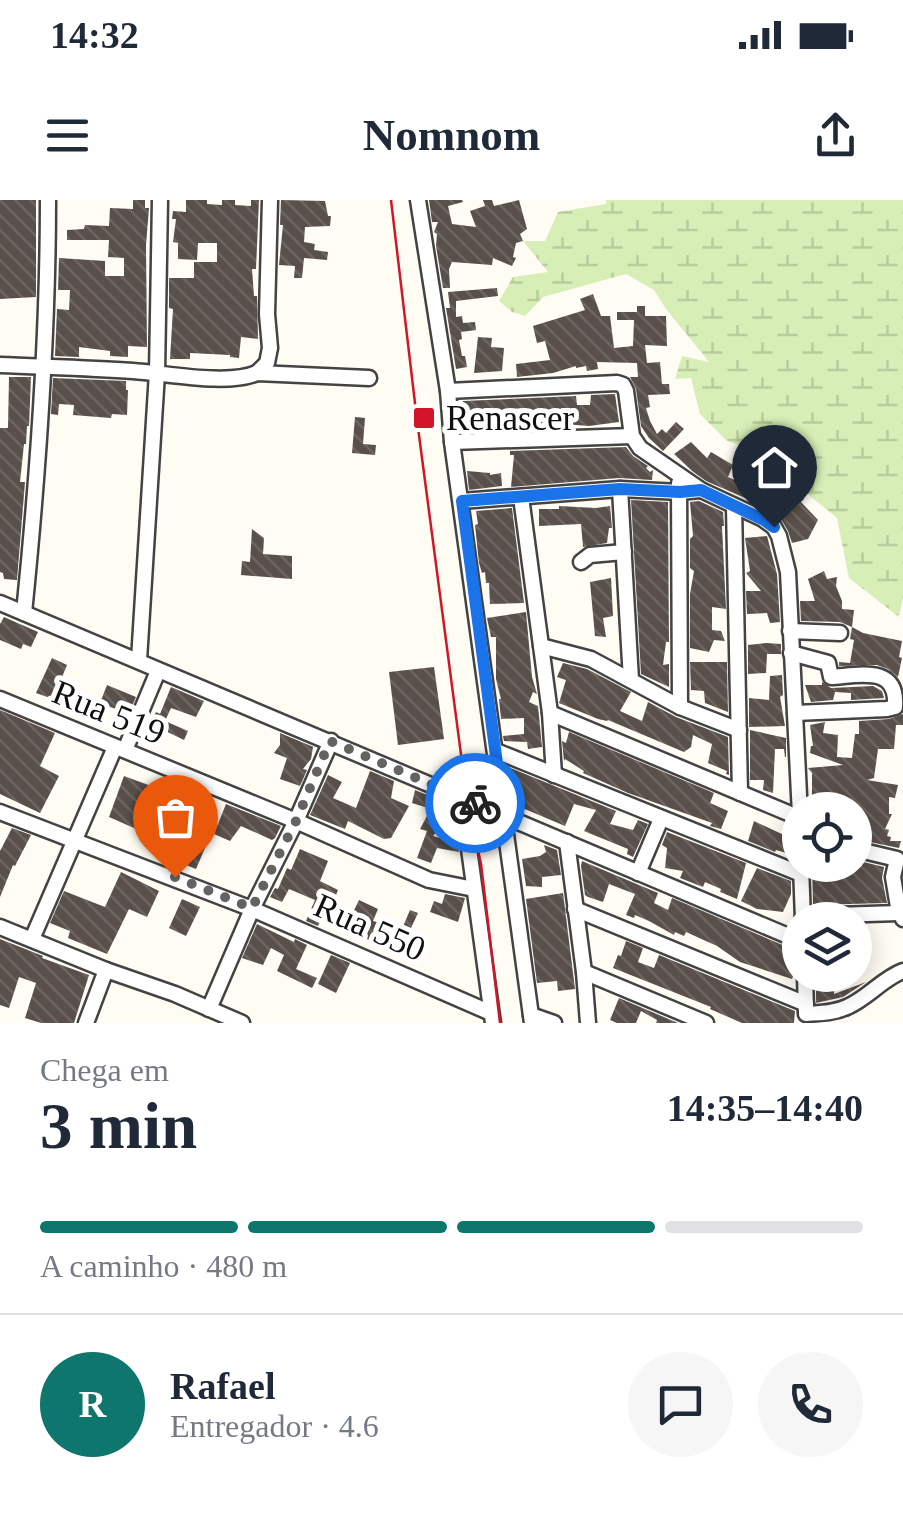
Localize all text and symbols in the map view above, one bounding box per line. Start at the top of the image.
text: 14:32 [50,14,139,56]
icon: menu [40,108,95,163]
icon: share [808,108,863,163]
text: Nomnom [363,110,540,160]
place label: Renascer [446,399,575,438]
marker: Renascer [411,405,437,431]
pin [732,425,817,528]
icon: home [747,440,802,495]
street label: Rua 519 [47,672,171,753]
courier [425,753,525,853]
pin [133,775,218,878]
icon: bike [448,776,503,831]
icon: bag [148,790,203,845]
map controls [782,792,872,992]
button: locate [782,792,872,882]
street label: Rua 550 [308,886,431,969]
button: layers [782,902,872,992]
text: Chega em [40,1052,169,1088]
text: 14:35–14:40 [667,1087,863,1129]
text: 3 min [40,1090,197,1162]
text: A caminho · 480 m [40,1248,287,1284]
button: chat [628,1352,733,1457]
button: phone [758,1352,863,1457]
text: Rafael [170,1365,276,1407]
text: R [79,1383,106,1425]
text: Entregador · 4.6 [170,1408,379,1444]

